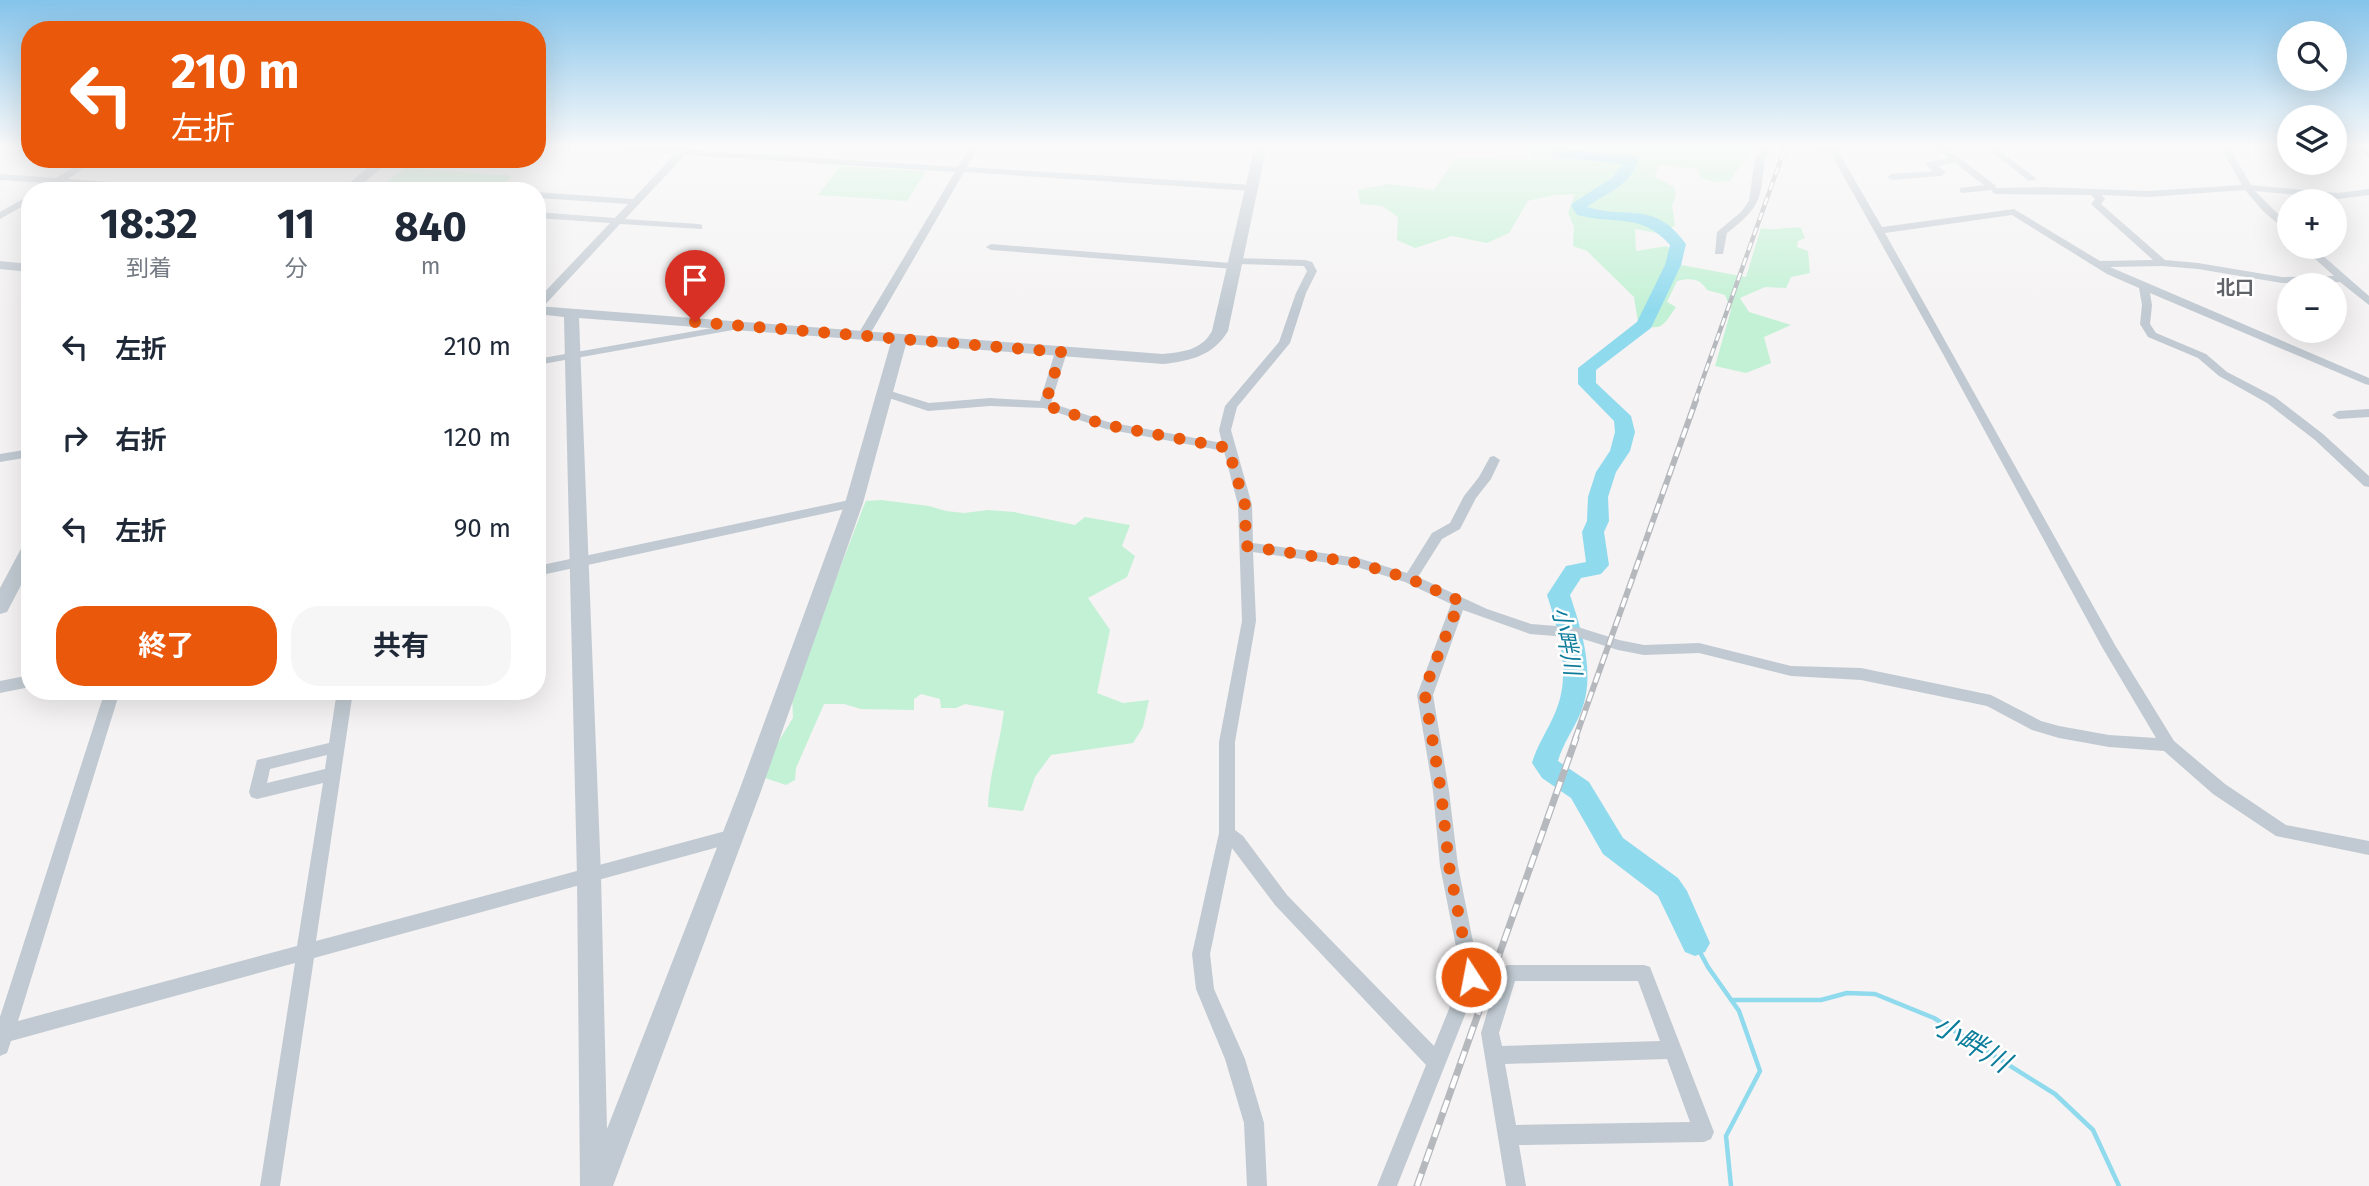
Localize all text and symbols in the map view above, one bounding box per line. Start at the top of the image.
map controls [2277,21,2347,343]
button: search [2277,21,2347,91]
text: 210 m [171,42,300,101]
icon: left [56,49,147,140]
button: layers [2277,105,2347,175]
text: 左折 [171,109,235,147]
button: + [2277,189,2347,259]
text: 18:32 [100,199,198,249]
text: 11 [277,199,315,249]
text: 840 [394,202,467,252]
pin [665,250,725,322]
text: m [421,252,440,280]
text: 到着 [126,254,172,282]
text: 分 [285,254,308,282]
icon: arrive [676,261,714,299]
button: − [2277,273,2347,343]
district label: 北口 [2216,276,2254,299]
icon: left [56,328,94,366]
text: 210 m [444,331,511,362]
text: 左折 [115,334,167,365]
icon: right [56,419,94,457]
text: 120 m [443,422,511,453]
text: 右折 [115,425,167,456]
icon: left [56,510,94,548]
text: 90 m [454,513,511,544]
text: 左折 [115,516,167,547]
water label: 小畔川 [1547,604,1588,680]
button: 終了 [56,606,277,686]
button: 共有 [291,606,511,686]
position arrow [1434,940,1508,1014]
water label: 小畔川 [1927,1008,2019,1081]

